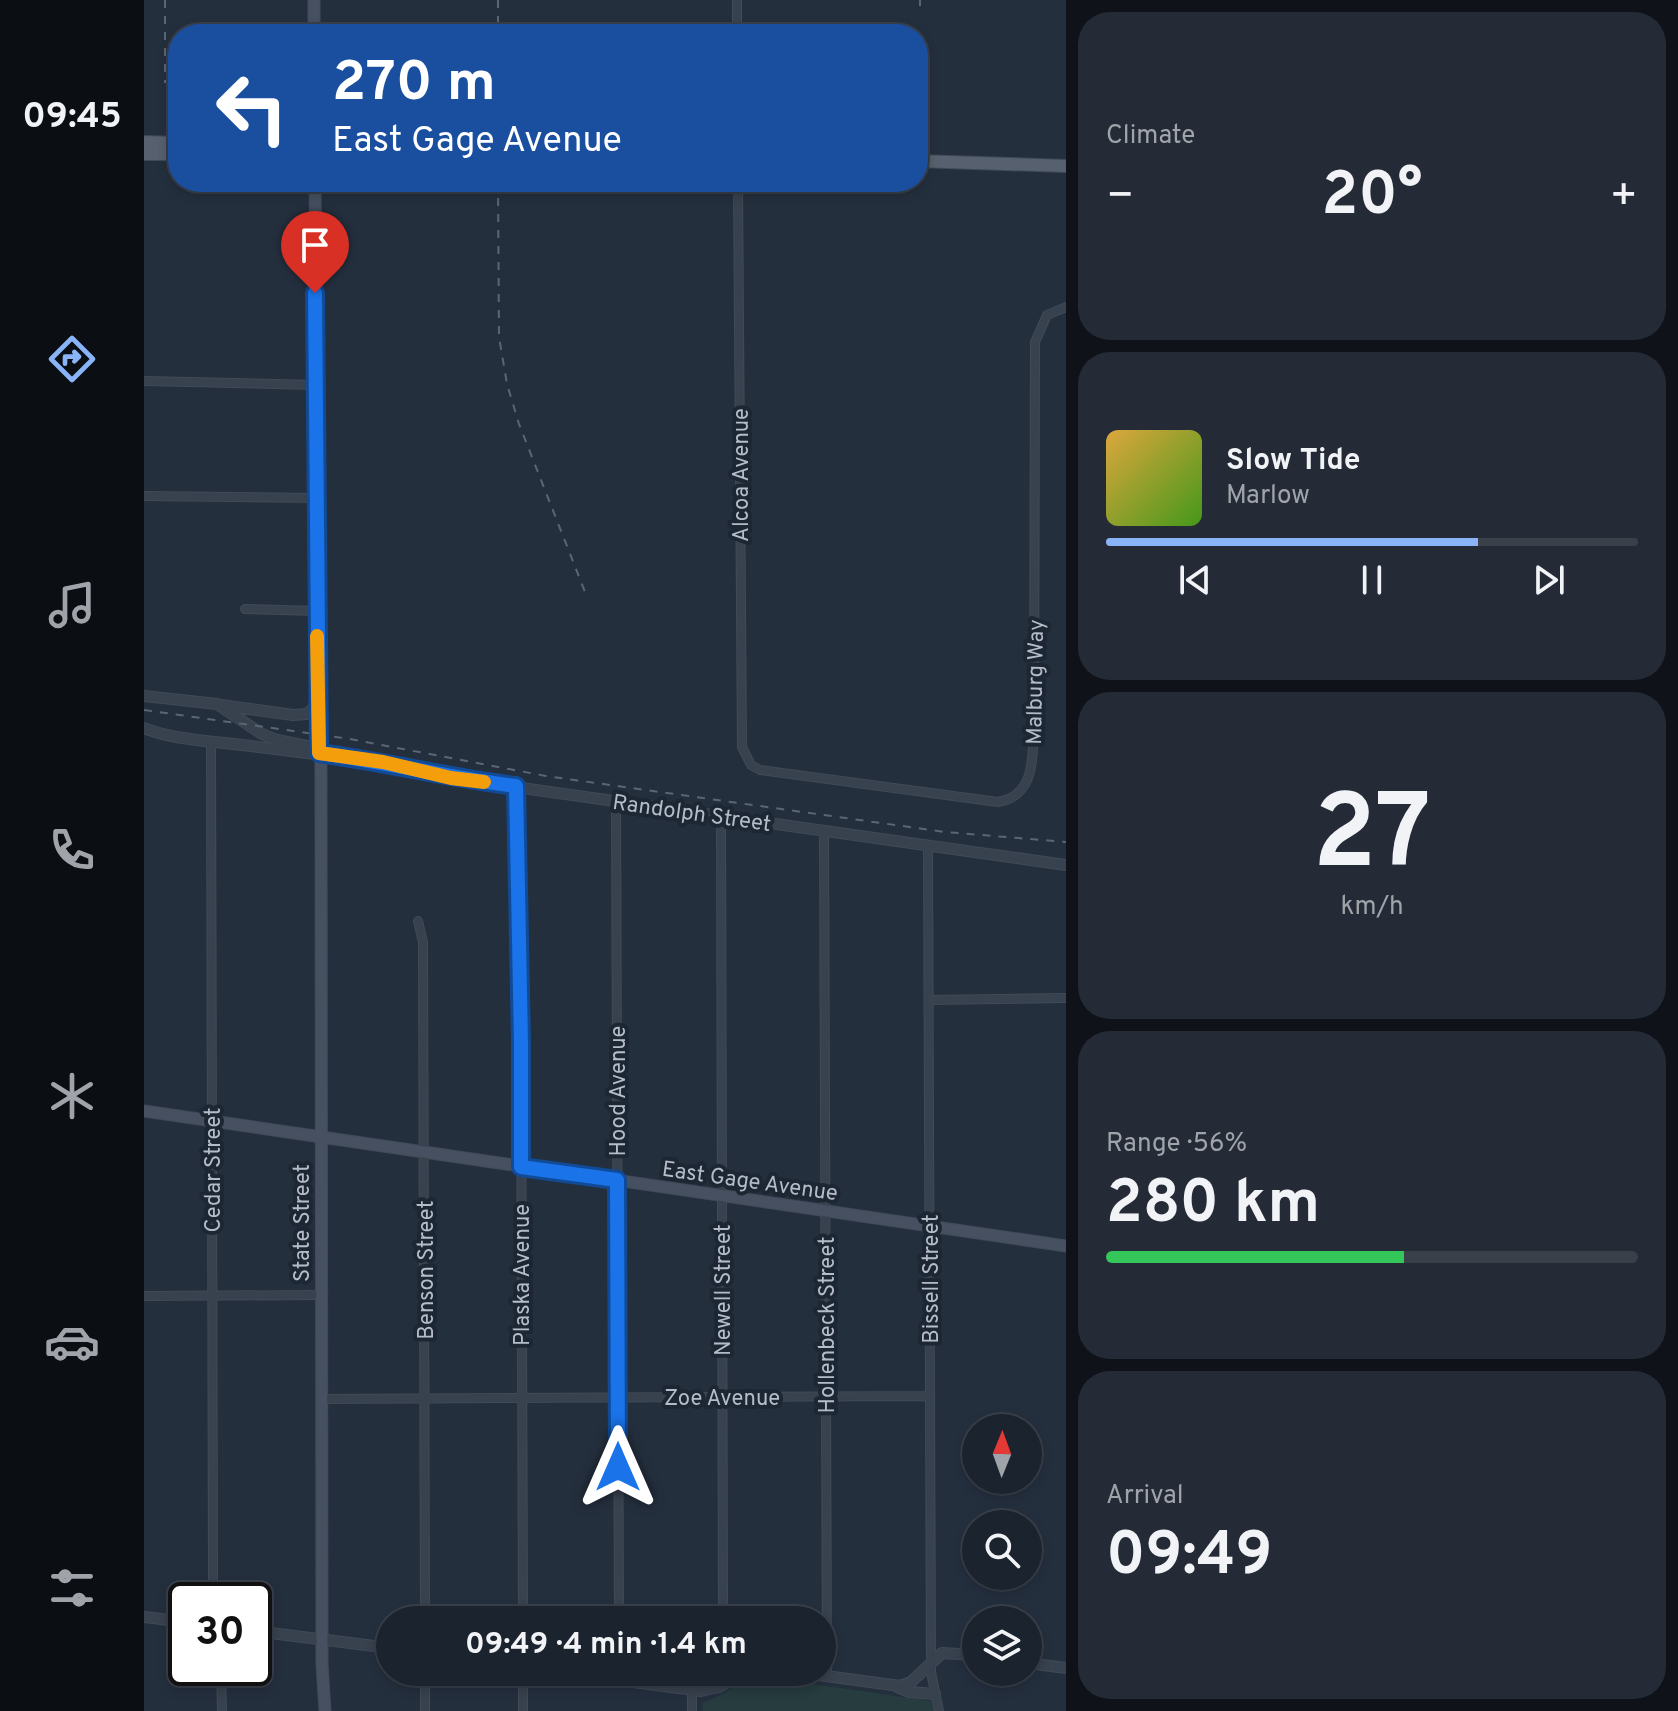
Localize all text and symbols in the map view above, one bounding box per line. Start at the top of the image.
text: 270 m [332,50,496,120]
icon: left [200,56,304,160]
text: 09:45 [22,95,122,141]
text: East Gage Avenue [332,119,622,165]
text: Climate [1106,120,1195,153]
text: 20° [1321,160,1423,236]
text: − [1106,170,1134,226]
text: + [1610,170,1638,226]
pin [281,211,349,293]
icon: arrive [293,223,337,267]
icon: directions [44,331,100,387]
street label: Alcoa Avenue [729,408,756,542]
text: Slow Tide [1226,443,1360,480]
text: Marlow [1226,480,1310,513]
icon: previous [1173,558,1217,602]
icon: pause [1350,558,1394,602]
icon: next [1527,558,1571,602]
icon: music [44,577,100,633]
street label: Malburg Way [1022,619,1051,745]
text: 27 [1313,773,1431,905]
street label: Randolph Street [611,790,773,839]
icon: phone [44,822,100,878]
text: km/h [1340,891,1404,924]
street label: Hood Avenue [606,1026,633,1156]
icon: climate [44,1068,100,1124]
street label: Cedar Street [201,1107,228,1233]
text: Range · 56% [1106,1128,1247,1161]
street label: East Gage Avenue [660,1157,839,1208]
street label: State Street [290,1164,317,1282]
text: 280 km [1106,1168,1320,1244]
street label: Benson Street [414,1200,441,1340]
street label: Plaska Avenue [510,1204,537,1346]
street label: Bissell Street [919,1214,946,1344]
street label: Newell Street [711,1224,738,1356]
street label: Hollenbeck Street [815,1236,842,1414]
icon: car [44,1314,100,1370]
street label: Zoe Avenue [664,1386,780,1413]
north arrow [962,1414,1042,1494]
map controls [962,1414,1042,1686]
position arrow [576,1425,660,1509]
text: Arrival [1106,1480,1184,1513]
button: search [962,1510,1042,1590]
text: 09:49 [1106,1520,1272,1596]
icon: filters [44,1560,100,1616]
speed limit sign: 30 [168,1582,272,1686]
button: layers [962,1606,1042,1686]
text: 09:49 · 4 min · 1.4 km [465,1627,747,1664]

